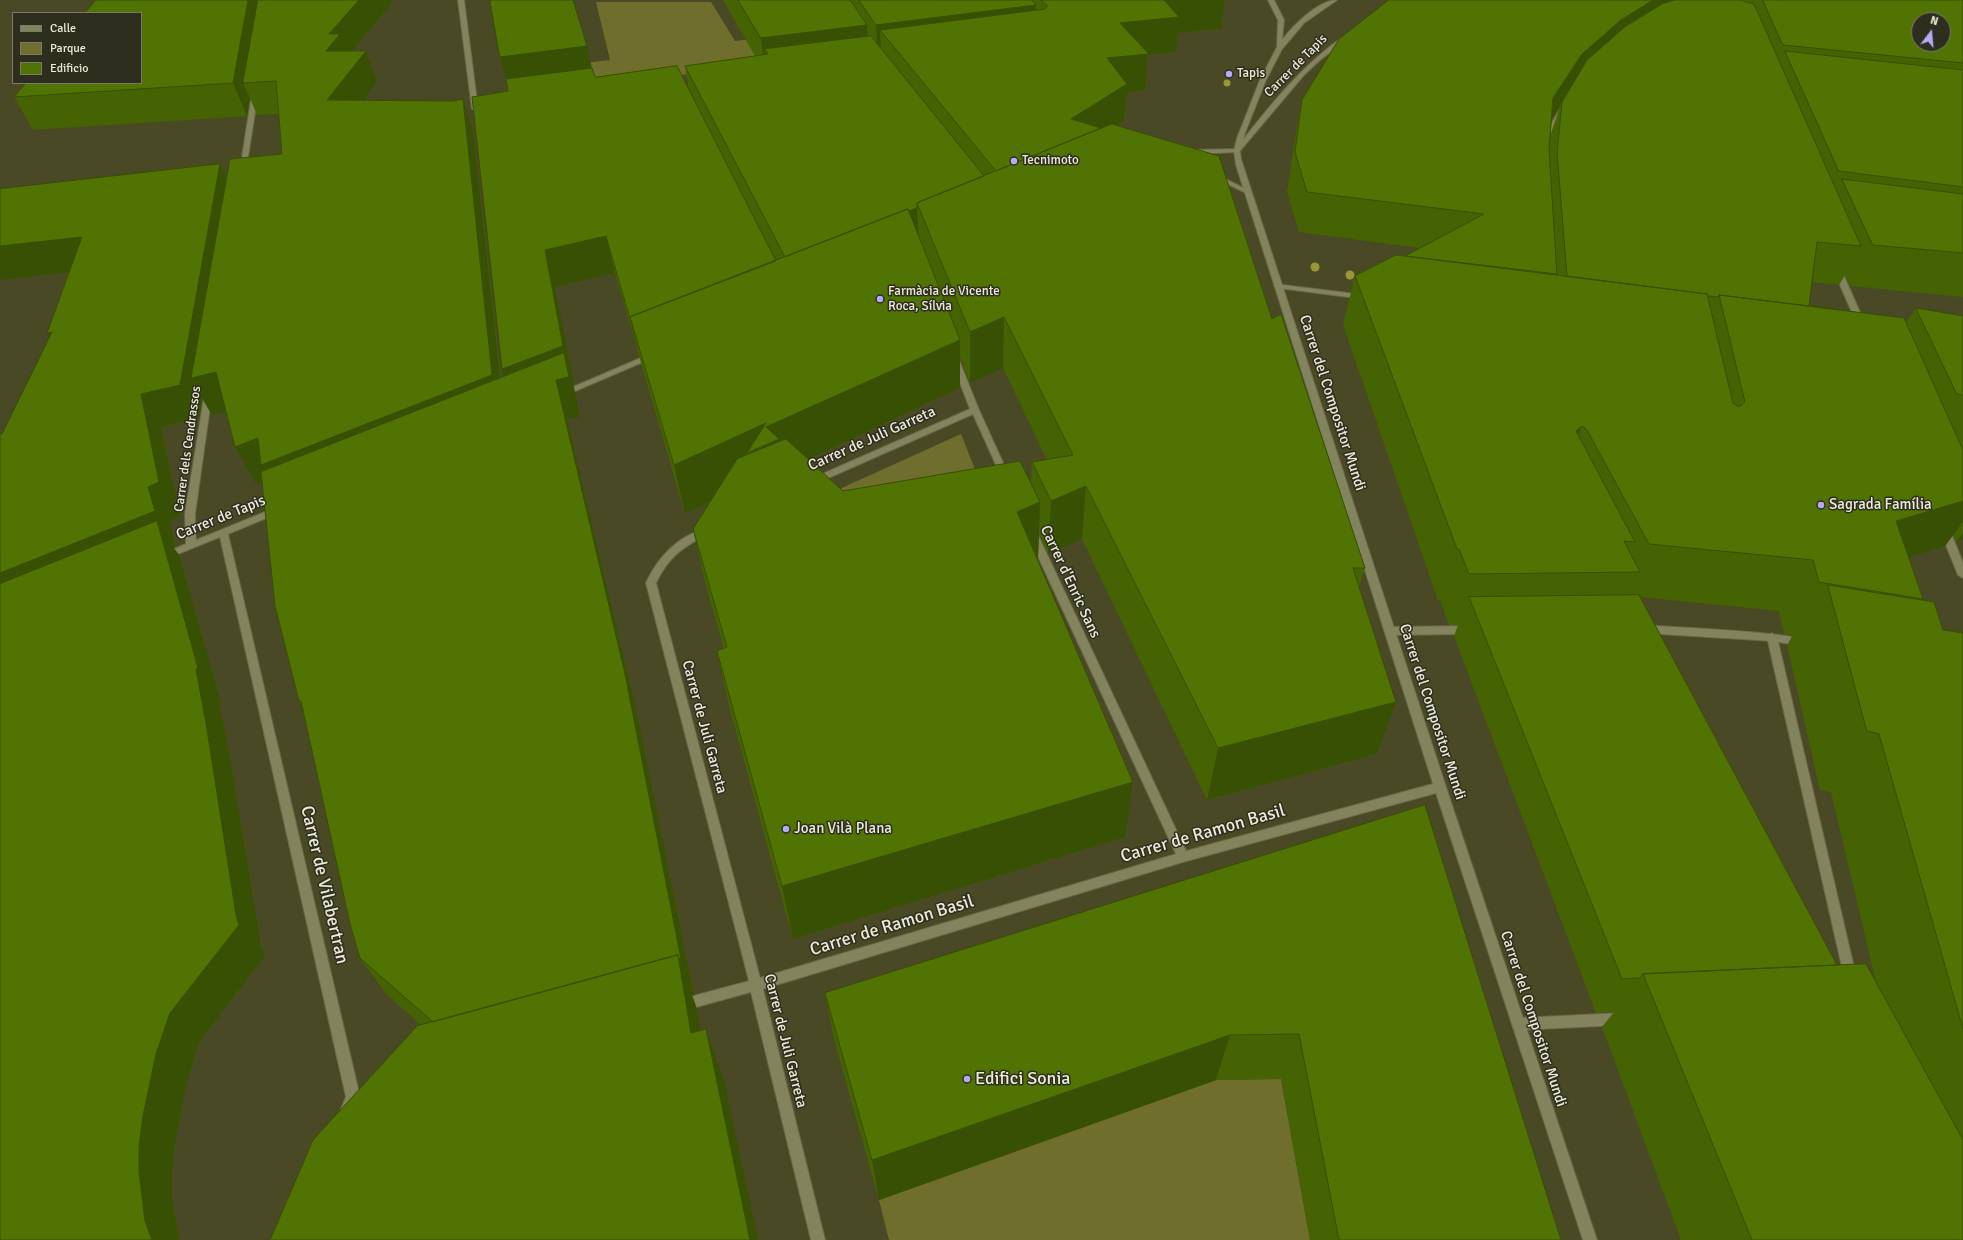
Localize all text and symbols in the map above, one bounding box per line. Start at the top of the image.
legend [12,12,142,84]
north arrow [1911,12,1951,52]
text: N [1929,14,1940,28]
text: Calle [50,21,76,36]
street label: Carrer de Tapis [1261,31,1331,101]
text: Parque [50,41,86,56]
text: Edificio [50,61,88,76]
place label: Tapis [1237,66,1265,82]
marker: Tapis [1224,69,1234,79]
place label: Tecnimoto [1022,153,1079,169]
marker: Tecnimoto [1009,156,1019,166]
place label: Farmàcia de Vicente Roca, Sílvia [888,284,1000,315]
marker: Farmàcia de Vicente Roca, Sílvia [875,294,885,304]
street label: Carrer del Compositor Mundi [1295,313,1369,493]
street label: Carrer dels Cendrassos [171,385,205,513]
street label: Carrer de Juli Garreta [806,403,938,475]
street label: Carrer de Tapis [174,492,268,544]
place label: Sagrada Família [1829,496,1932,514]
marker: Sagrada Família [1816,500,1826,510]
street label: Carrer d'Enric Sans [1036,523,1104,641]
street label: Carrer del Compositor Mundi [1395,622,1469,802]
street label: Carrer de Juli Garreta [678,658,730,796]
street label: Carrer de Ramon Basil [1118,800,1288,868]
street label: Carrer de Vilabertran [295,804,353,966]
place label: Joan Vilà Plana [794,820,892,838]
marker: Joan Vilà Plana [781,824,791,834]
street label: Carrer de Ramon Basil [807,891,977,961]
street label: Carrer del Compositor Mundi [1496,929,1570,1109]
street label: Carrer de Juli Garreta [760,972,810,1110]
place label: Edifici Sonia [975,1068,1070,1090]
marker: Edifici Sonia [962,1074,972,1084]

